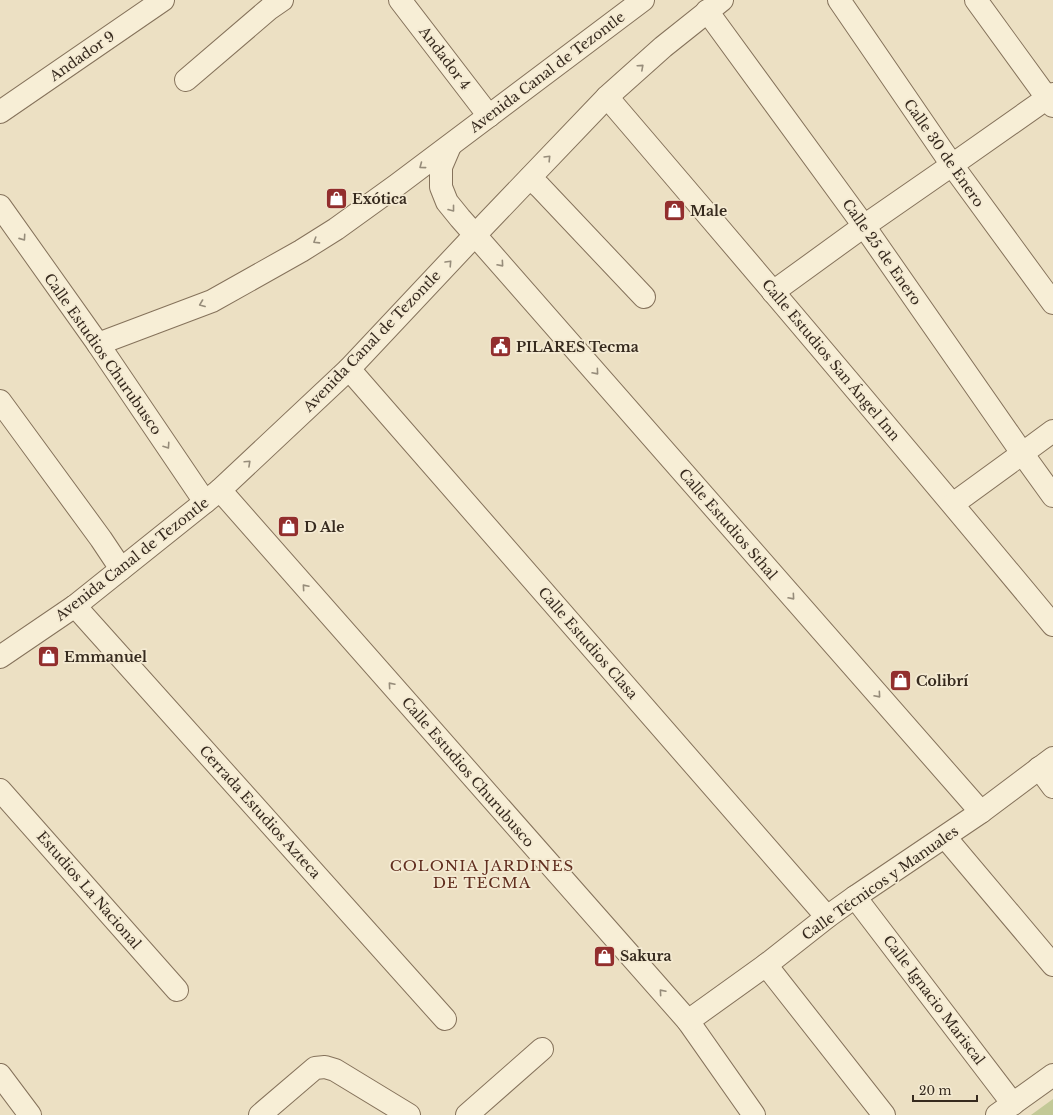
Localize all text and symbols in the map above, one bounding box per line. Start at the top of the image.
street label: Avenida Canal de Tezontle [465,8,628,137]
street label: Andador 4 [415,22,475,93]
street label: Andador 9 [45,27,118,86]
one-way arrow [636,65,643,72]
street label: Calle 30 de Enero [900,96,988,210]
one-way arrow [543,156,550,163]
one-way arrow [419,162,426,169]
shop icon: Exótica [323,186,349,212]
place label: Exótica [352,190,407,208]
street label: Calle 25 de Enero [839,195,925,309]
shop icon: Male [662,198,688,224]
place label: Male [690,202,727,220]
one-way arrow [447,204,454,211]
one-way arrow [18,234,26,241]
one-way arrow [313,237,320,244]
one-way arrow [496,259,504,267]
one-way arrow [444,260,452,268]
street label: Avenida Canal de Tezontle [299,266,444,416]
street label: Calle Estudios Churubusco [40,270,166,438]
street label: Calle Estudios San Ángel Inn [758,276,904,445]
one-way arrow [199,300,206,308]
public building icon: PILARES Tecma [488,334,514,360]
place label: PILARES Tecma [516,338,639,356]
one-way arrow [591,368,598,375]
one-way arrow [162,441,169,448]
one-way arrow [243,461,251,468]
street label: Calle Estudios Sthal [675,465,781,584]
street label: Avenida Canal de Tezontle [51,493,212,625]
shop icon: D Ale [275,514,301,540]
place label: D Ale [304,518,345,536]
street label: Calle Estudios Clasa [534,583,642,703]
one-way arrow [303,584,310,592]
one-way arrow [788,592,795,599]
shop icon: Emmanuel [35,644,61,670]
place label: Emmanuel [64,648,147,666]
shop icon: Colibrí [888,668,914,694]
place label: Colibrí [916,672,968,690]
one-way arrow [389,682,396,689]
one-way arrow [873,690,880,697]
street label: Calle Estudios Churubusco [398,693,538,851]
street label: Cerrada Estudios Azteca [195,742,325,882]
street label: Calle Técnicos y Manuales [798,822,962,944]
street label: Estudios La Nacional [33,827,145,953]
district label: COLONIA JARDINES DE TECMA [390,856,574,892]
street label: Calle Ignacio Mariscal [879,932,989,1069]
shop icon: Sakura [592,943,618,969]
place label: Sakura [620,947,672,965]
one-way arrow [660,989,667,997]
scale bar [913,1077,977,1103]
text: 20 m [919,1083,951,1098]

